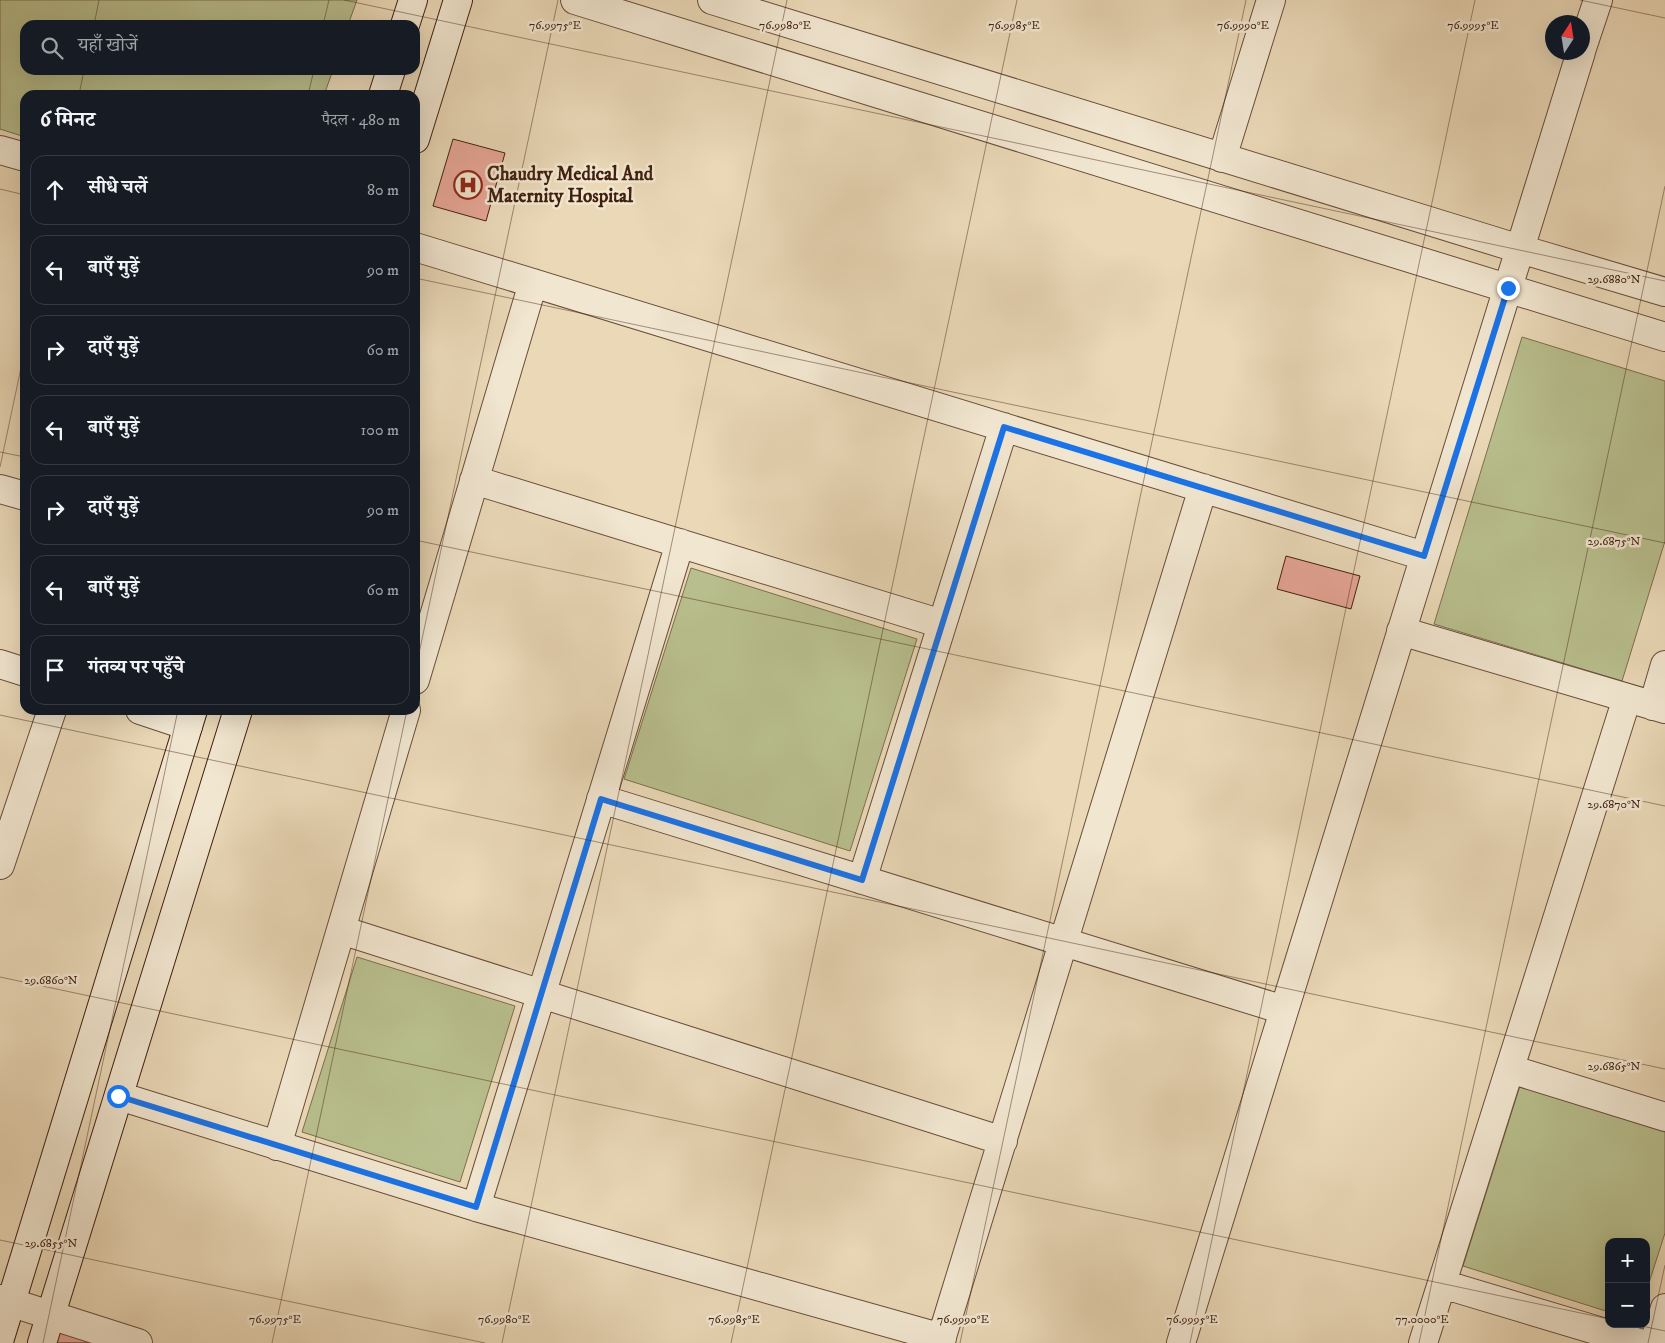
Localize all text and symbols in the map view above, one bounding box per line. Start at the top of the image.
north arrow [1545,15,1590,60]
text: 76.9975°E [529,18,581,33]
text: 76.9980°E [759,18,812,33]
text: 76.9985°E [988,18,1040,33]
text: 76.9990°E [1217,18,1270,33]
text: 76.9995°E [1447,18,1499,33]
search box [20,20,420,75]
icon: search [38,34,66,62]
text: यहाँ खोजें [78,34,138,57]
text: 6 मिनट [40,107,95,133]
text: पैदल · 480 m [322,110,400,130]
place label: Chaudry Medical And Maternity Hospital [487,163,654,208]
hospital icon: Chaudry Medical And Maternity Hospital [453,170,483,200]
icon: ahead [41,176,69,204]
text: सीधे चलें [88,176,147,199]
text: 80 m [367,180,399,200]
icon: left [41,256,69,284]
text: बाएँ मुड़ें [88,256,139,279]
text: 90 m [367,260,399,280]
text: 29.6880°N [1587,272,1641,287]
route end [1497,277,1520,300]
icon: right [41,336,69,364]
text: दाएँ मुड़ें [88,336,139,359]
text: 60 m [367,340,399,360]
icon: left [41,416,69,444]
text: बाएँ मुड़ें [88,416,139,439]
text: 100 m [361,420,399,440]
icon: right [41,496,69,524]
text: दाएँ मुड़ें [88,496,139,519]
text: 90 m [367,500,399,520]
text: 29.6875°N [1588,534,1641,549]
icon: left [41,576,69,604]
text: बाएँ मुड़ें [88,576,139,599]
text: 60 m [367,580,399,600]
icon: arrive [41,656,69,684]
text: गंतव्य पर पहुँचे [88,656,184,679]
text: 29.6870°N [1587,797,1641,812]
text: 29.6860°N [24,973,78,988]
text: 29.6865°N [1588,1059,1641,1074]
route start [107,1085,130,1108]
text: 29.6855°N [25,1236,77,1251]
map controls [1605,1238,1650,1328]
button: + [1605,1238,1650,1283]
button: − [1605,1283,1650,1328]
text: 76.9975°E [249,1312,301,1327]
text: 76.9980°E [478,1312,531,1327]
text: 76.9985°E [708,1312,760,1327]
text: 76.9990°E [937,1312,990,1327]
text: 76.9995°E [1166,1312,1218,1327]
text: 77.0000°E [1395,1312,1449,1327]

